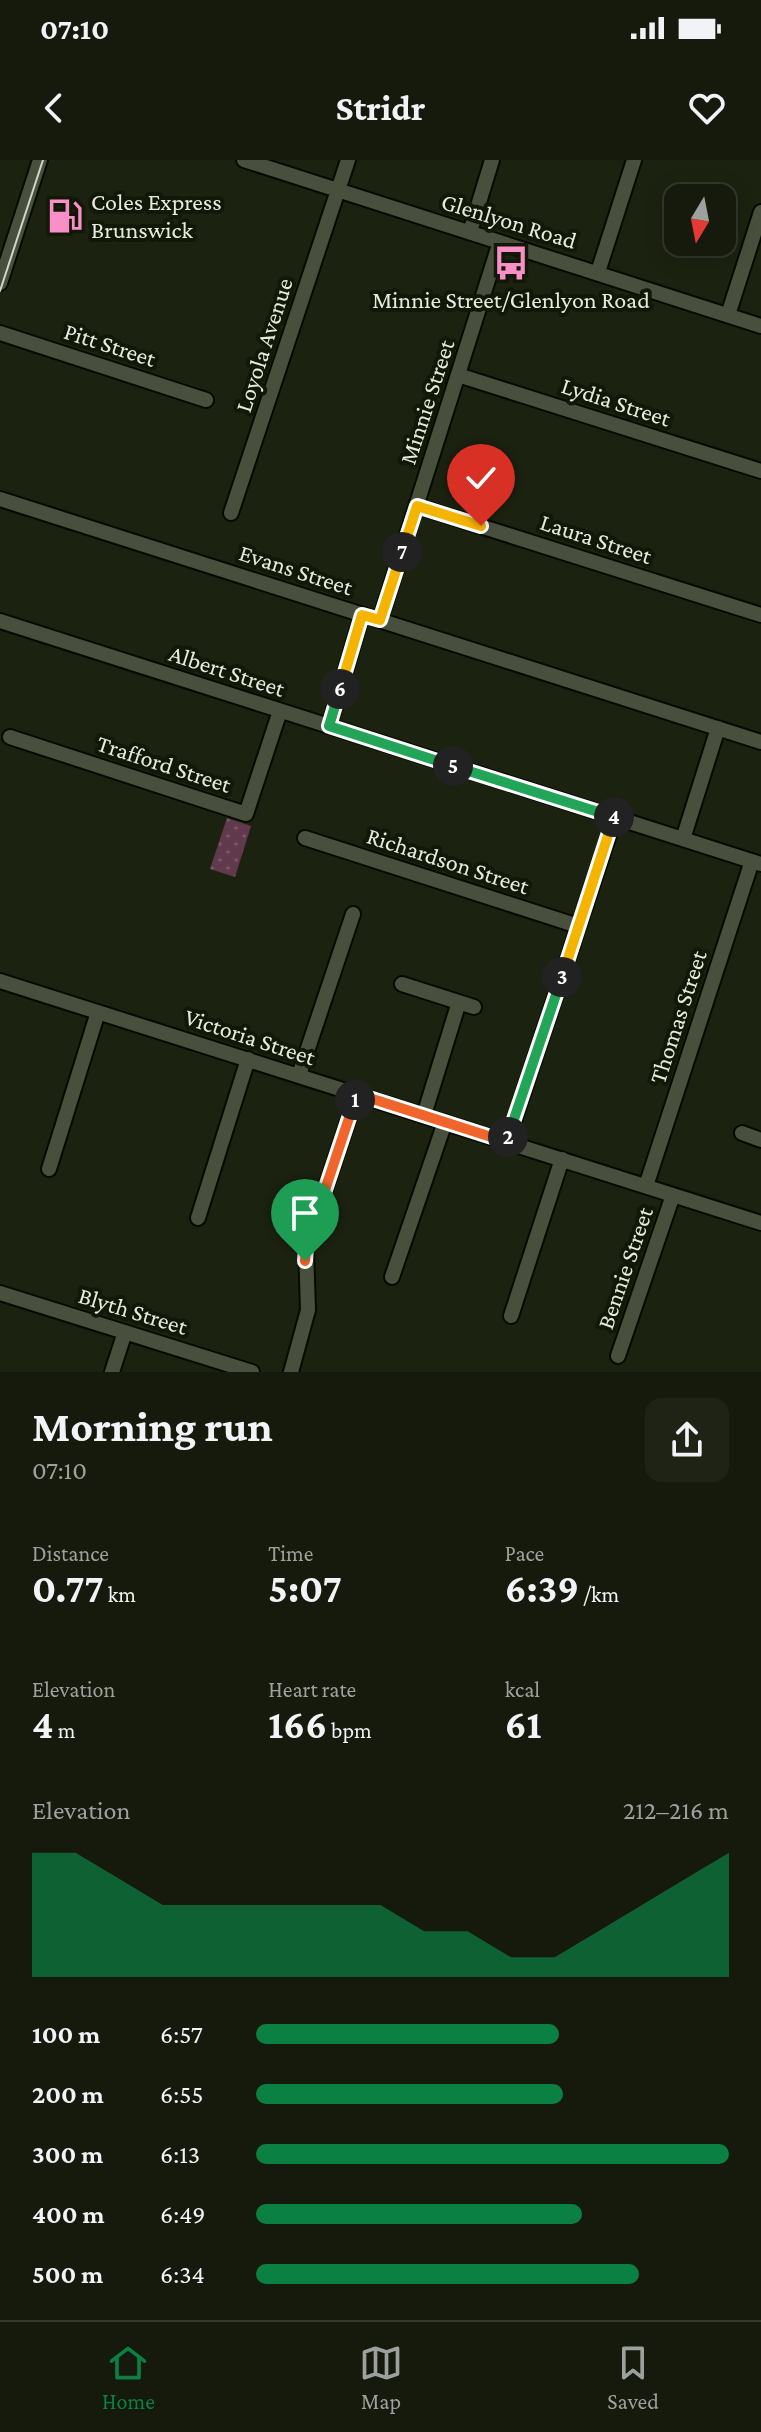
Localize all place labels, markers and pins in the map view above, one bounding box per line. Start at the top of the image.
place label: Coles Express Brunswick [91,188,222,243]
fuel station icon: Coles Express Brunswick [46,197,84,235]
bus stop icon: Minnie Street/Glenlyon Road [492,244,530,282]
place label: Minnie Street/Glenlyon Road [372,286,650,313]
pin [447,444,515,526]
pin: 7 [382,532,422,572]
pin: 6 [320,669,360,709]
pin: 5 [433,746,473,786]
pin: 4 [594,797,634,837]
pin: 3 [542,957,582,997]
pin: 1 [335,1080,375,1120]
pin: 2 [488,1117,528,1157]
pin [271,1179,339,1261]

